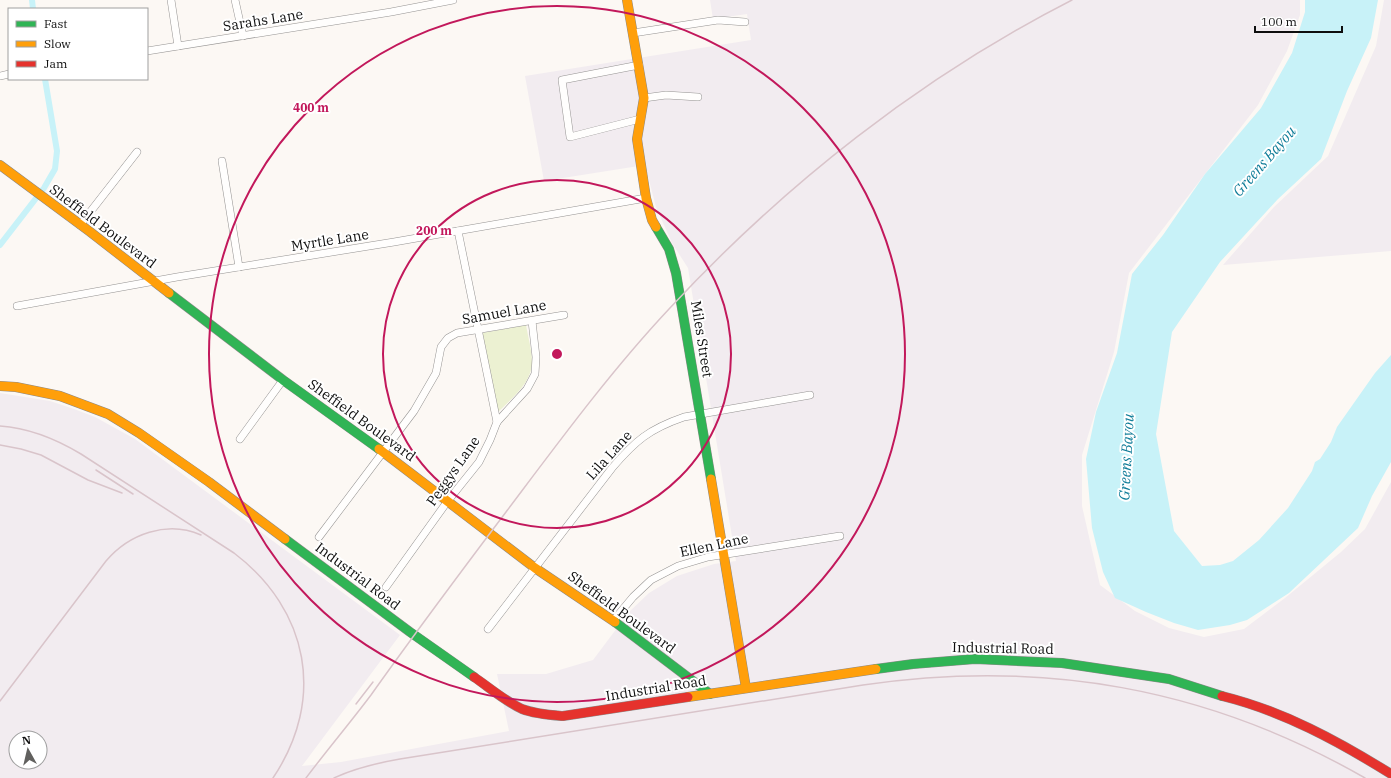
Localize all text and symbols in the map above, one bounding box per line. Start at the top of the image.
street label: Sarahs Lane [222,5,304,35]
legend [8,8,148,80]
scale bar [1255,8,1342,34]
text: 100 m [1261,14,1297,29]
text: Fast [44,16,68,31]
text: Slow [44,36,71,51]
text: Jam [44,56,68,71]
text: 400 m [293,100,329,115]
water label: Greens Bayou [1228,122,1300,200]
street label: Sheffield Boulevard [46,180,160,272]
text: 200 m [416,223,452,238]
street label: Myrtle Lane [290,225,370,255]
street label: Samuel Lane [460,296,548,328]
street label: Miles Street [687,299,717,379]
centre of rings [550,347,564,361]
street label: Sheffield Boulevard [305,375,420,465]
water label: Greens Bayou [1114,412,1138,501]
street label: Lila Lane [582,427,636,483]
street label: Peggys Lane [422,433,484,509]
street label: Ellen Lane [678,529,750,561]
street label: Industrial Road [312,538,404,614]
street label: Sheffield Boulevard [565,567,680,657]
street label: Industrial Road [952,638,1054,658]
street label: Industrial Road [604,671,708,705]
north arrow [8,730,48,770]
text: N [21,733,32,748]

